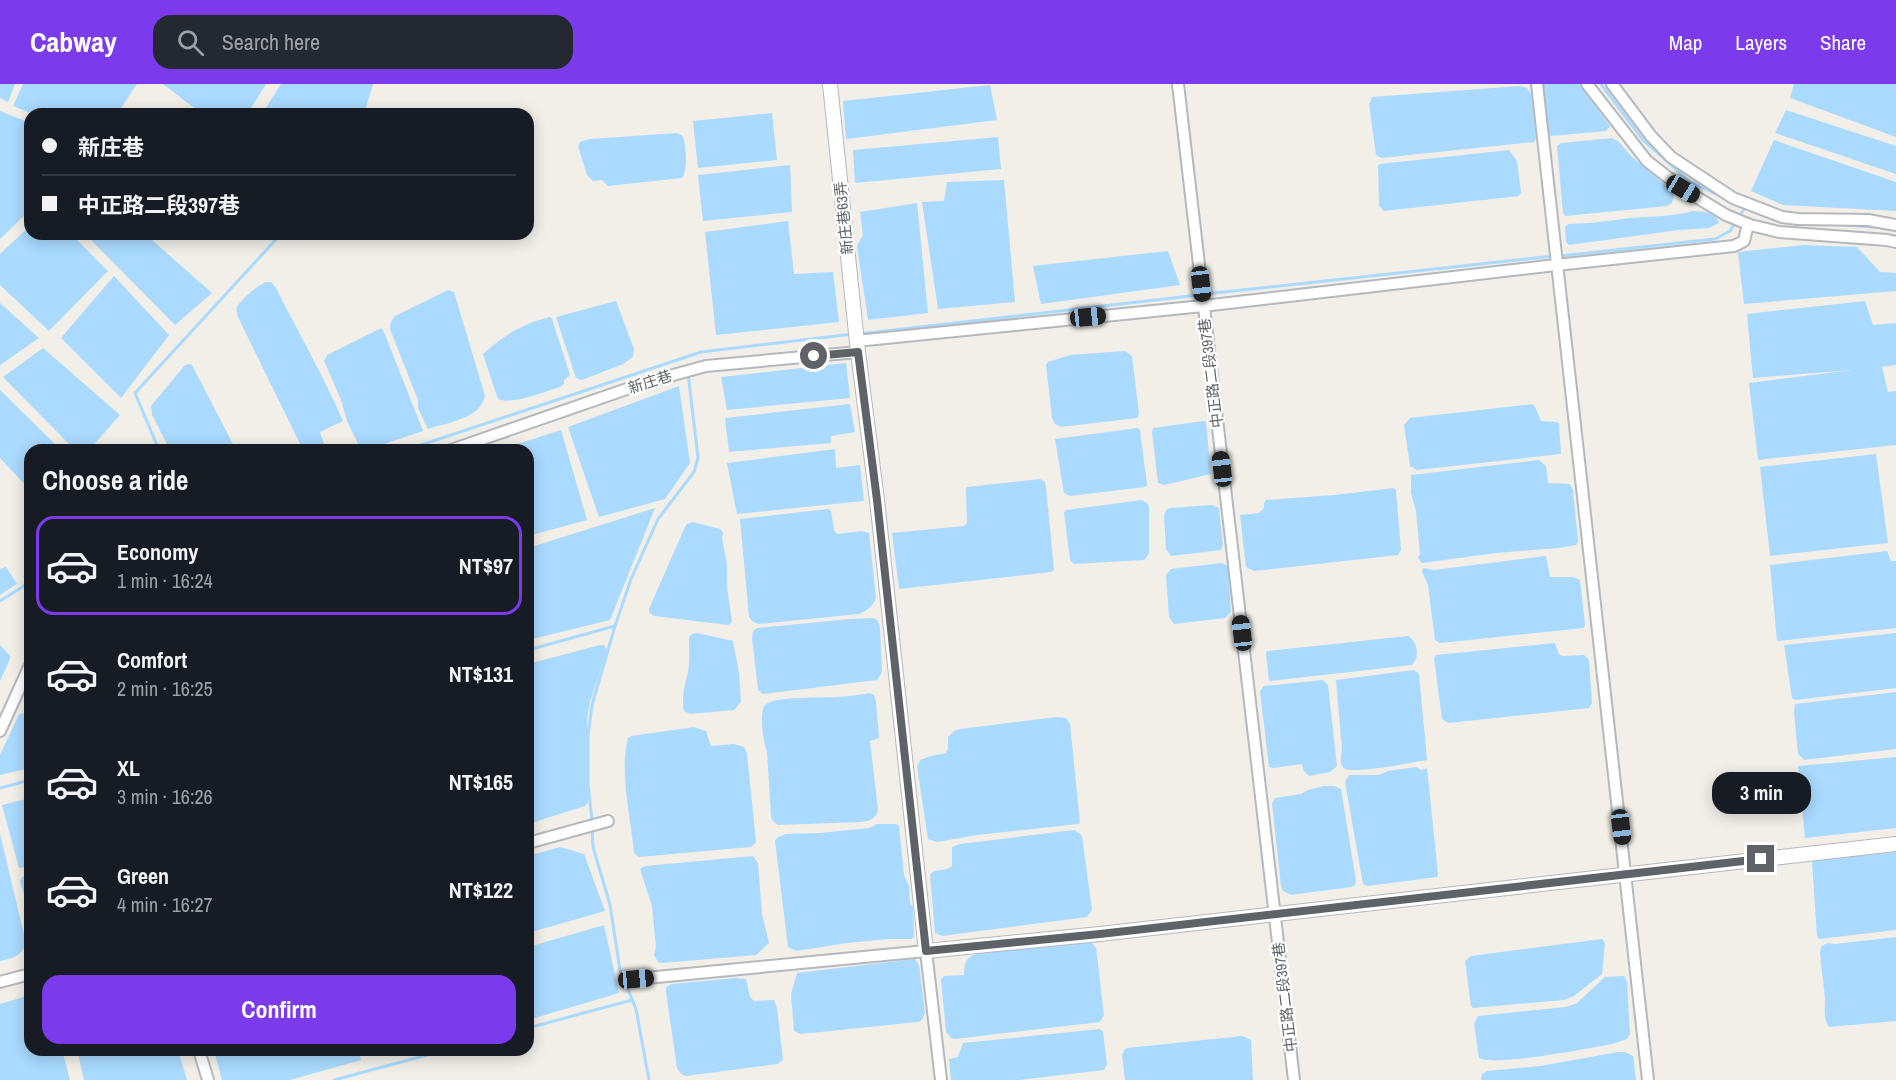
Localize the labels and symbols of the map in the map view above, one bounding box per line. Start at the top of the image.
car [1663,172,1703,206]
street label: 新庄巷63弄 [829,180,858,256]
car [1190,265,1212,303]
car [1069,306,1107,328]
street label: 中正路二段397巷 [1193,317,1228,429]
route start [800,342,827,369]
street label: 新庄巷 [625,365,674,398]
car [1211,450,1233,488]
car [1231,614,1253,652]
callout: 3 min [1712,772,1810,814]
car [1610,808,1632,846]
route end [1747,845,1774,872]
street label: 中正路二段397巷 [1267,941,1302,1053]
car [617,968,655,990]

